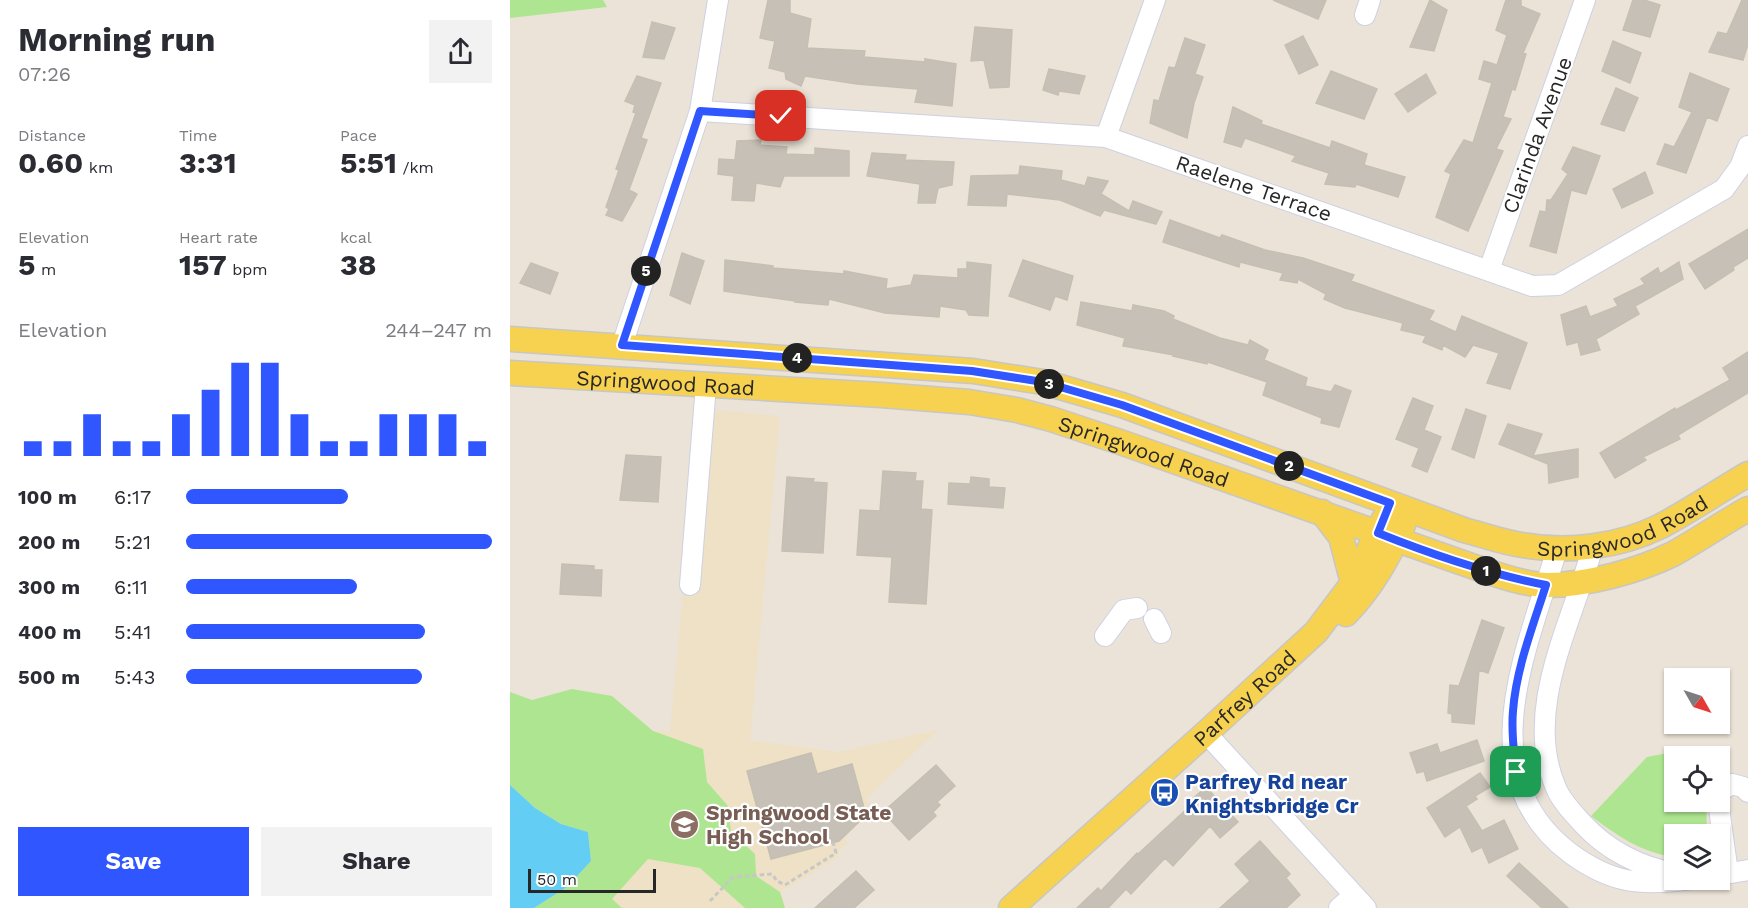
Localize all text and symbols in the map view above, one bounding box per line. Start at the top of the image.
text: Morning run [18,20,215,59]
button: share [429,20,492,83]
street label: Clarinda Avenue [1497,53,1577,217]
text: 07:26 [18,62,71,86]
pin [755,90,806,141]
icon: check [764,99,797,132]
text: Distance [18,126,86,145]
text: Time [179,126,217,145]
text: Pace [340,126,377,145]
text: 0.60 [18,145,83,180]
text: 3:31 [179,145,237,180]
text: 5:51 [340,145,397,180]
street label: Raelene Terrace [1173,150,1335,226]
text: km [83,158,113,177]
text: /km [397,158,434,177]
text: Elevation [18,228,89,247]
text: Heart rate [179,228,258,247]
text: kcal [340,228,372,247]
text: 5 [18,247,36,282]
text: 157 [179,247,227,282]
text: 38 [340,247,377,282]
pin: 5 [631,256,661,286]
text: m [36,260,56,279]
text: bpm [227,260,268,279]
text: 5 [641,261,651,280]
text: Elevation [18,318,107,342]
text: 244–247 m [385,318,492,342]
pin: 4 [782,343,812,373]
text: 4 [792,348,802,367]
street label: Springwood Road [576,364,756,400]
pin: 3 [1034,369,1064,399]
text: 3 [1044,374,1054,393]
street label: Springwood Road [1055,410,1233,492]
pin: 2 [1274,451,1304,481]
text: 2 [1284,456,1294,475]
text: 100 m [18,485,77,509]
text: 6:17 [114,485,151,509]
street label: Springwood Road [1536,489,1712,561]
text: 200 m [18,530,80,554]
text: 5:21 [114,530,151,554]
pin: 1 [1471,556,1501,586]
text: 1 [1483,561,1489,580]
text: 300 m [18,575,80,599]
text: 6:11 [114,575,148,599]
text: 400 m [18,620,81,644]
text: 5:41 [114,620,151,644]
street label: Parfrey Road [1188,645,1301,751]
text: 500 m [18,665,80,689]
text: 5:43 [114,665,155,689]
north arrow [1664,668,1730,734]
map controls [1664,668,1730,890]
pin [1490,746,1541,797]
button: locate [1664,746,1730,812]
icon: arrive [1499,755,1532,788]
place label: Parfrey Rd near Knightsbridge Cr [1185,769,1359,818]
bus stop icon: Parfrey Rd near Knightsbridge Cr [1148,777,1180,809]
place label: Springwood State High School [706,800,891,849]
school or university icon: Springwood State High School [669,808,701,840]
button: layers [1664,824,1730,890]
button: Save [18,827,249,896]
button: Share [261,827,492,896]
scale bar [528,866,656,894]
text: 50 m [537,870,577,889]

